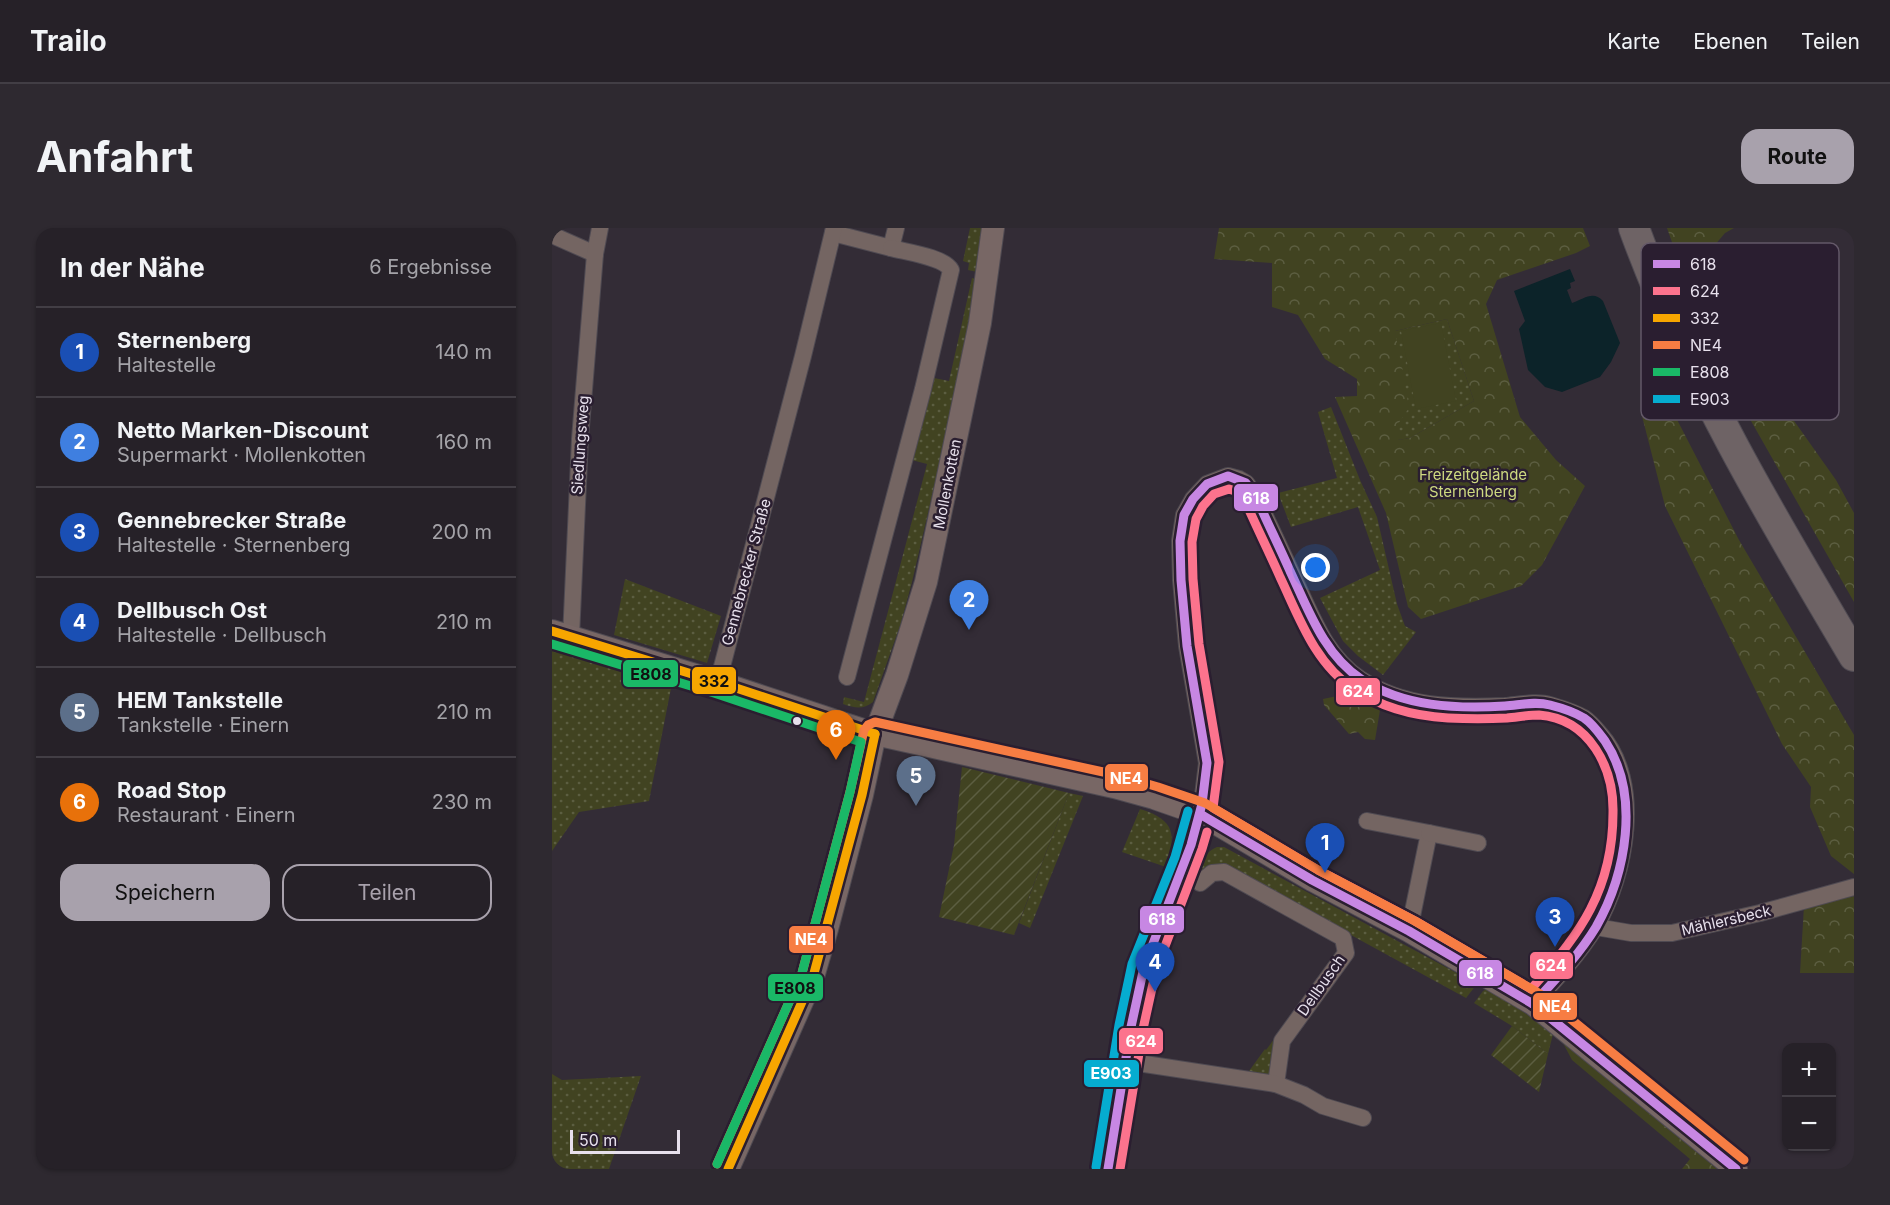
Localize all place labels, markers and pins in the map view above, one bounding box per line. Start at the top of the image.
pin: 2 [950,580,988,630]
pin: 6 [816,710,856,760]
unlabelled marker [791,715,803,727]
pin: 5 [896,756,936,806]
pin: 1 [1306,824,1344,873]
pin: 3 [1536,898,1574,947]
pin: 4 [1136,942,1174,992]

